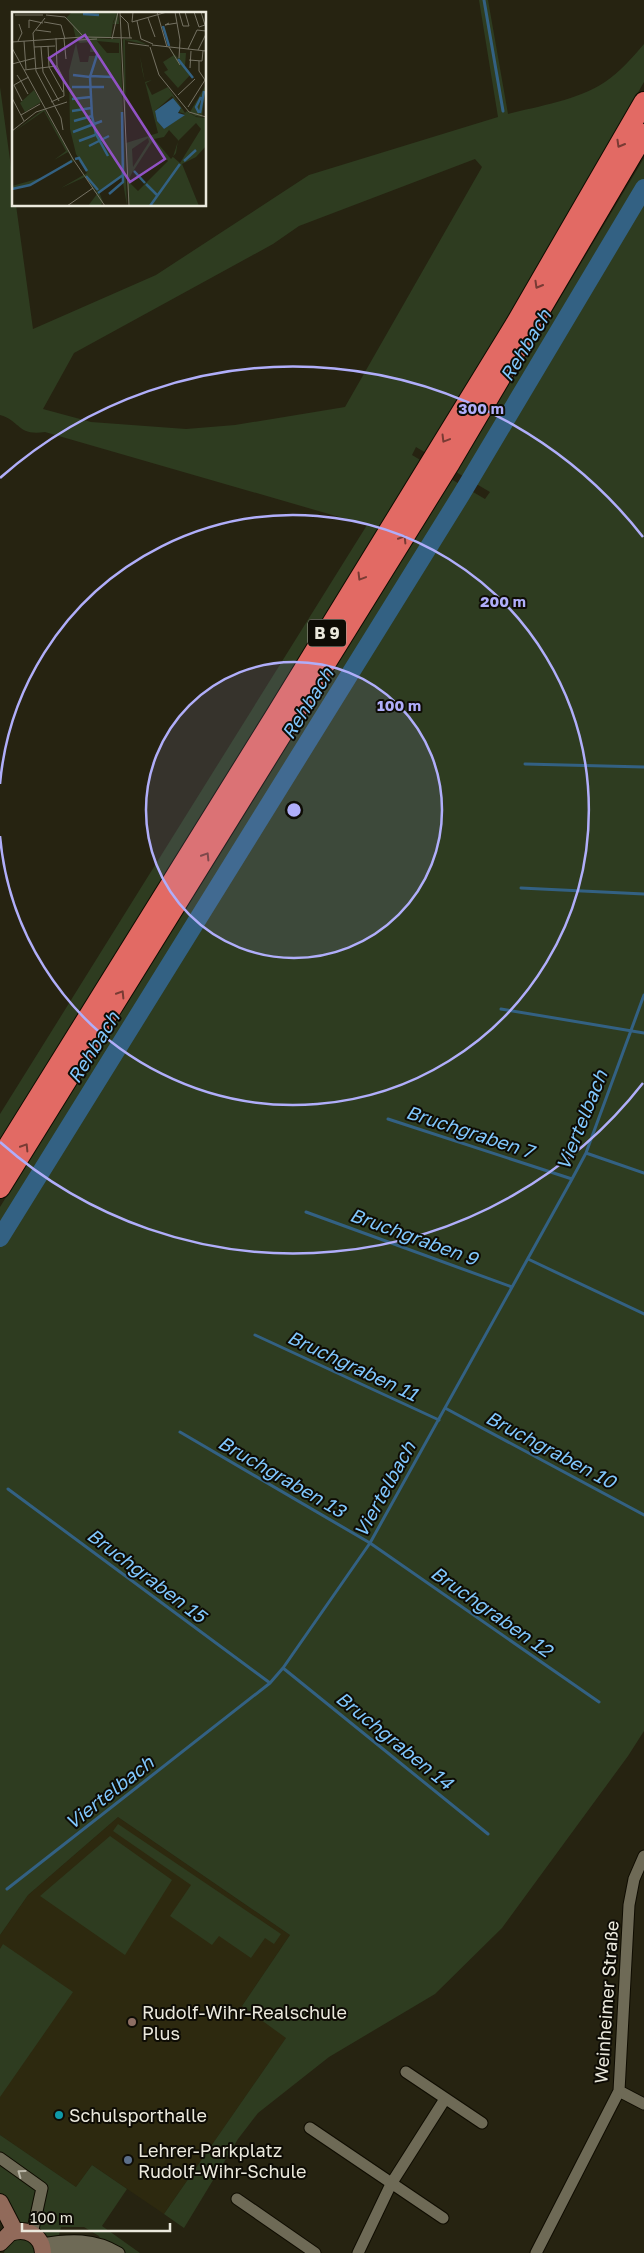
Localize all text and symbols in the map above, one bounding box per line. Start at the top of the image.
inset map [12,12,206,206]
one-way arrow [616,139,626,148]
one-way arrow [535,279,545,288]
water label: Rehbach [495,304,556,385]
text: 300 m [458,399,504,417]
one-way arrow [442,433,452,442]
one-way arrow [397,536,406,545]
one-way arrow [357,572,367,581]
text: 200 m [480,592,526,610]
road number: B 9 [308,620,346,646]
water label: Rehbach [276,662,339,743]
text: 100 m [377,696,421,714]
centre of rings [285,801,303,819]
one-way arrow [200,852,210,861]
one-way arrow [114,990,124,999]
water label: Rehbach [62,1006,125,1087]
water label: Viertelbach [551,1065,612,1173]
water label: Bruchgraben 7 [403,1100,539,1163]
one-way arrow [19,1143,29,1152]
water label: Bruchgraben 9 [347,1202,482,1270]
water label: Bruchgraben 11 [284,1325,422,1406]
water label: Bruchgraben 10 [482,1405,621,1493]
water label: Bruchgraben 13 [214,1430,351,1523]
water label: Viertelbach [348,1436,420,1541]
water label: Bruchgraben 15 [83,1523,212,1628]
water label: Bruchgraben 12 [427,1561,559,1662]
water label: Bruchgraben 14 [332,1686,459,1795]
water label: Viertelbach [60,1750,159,1834]
street label: Weinheimer Straße [589,1920,623,2084]
place label: Rudolf-Wihr-Realschule Plus [142,2001,347,2044]
marker: Rudolf-Wihr-Realschule Plus [126,2016,138,2028]
place label: Schulsporthalle [69,2104,207,2126]
marker: Schulsporthalle [53,2109,65,2121]
place label: Lehrer-Parkplatz Rudolf-Wihr-Schule [138,2139,307,2182]
marker: Lehrer-Parkplatz Rudolf-Wihr-Schule [122,2154,134,2166]
one-way arrow [17,2170,27,2179]
scale bar [22,2200,170,2232]
text: 100 m [30,2208,73,2226]

